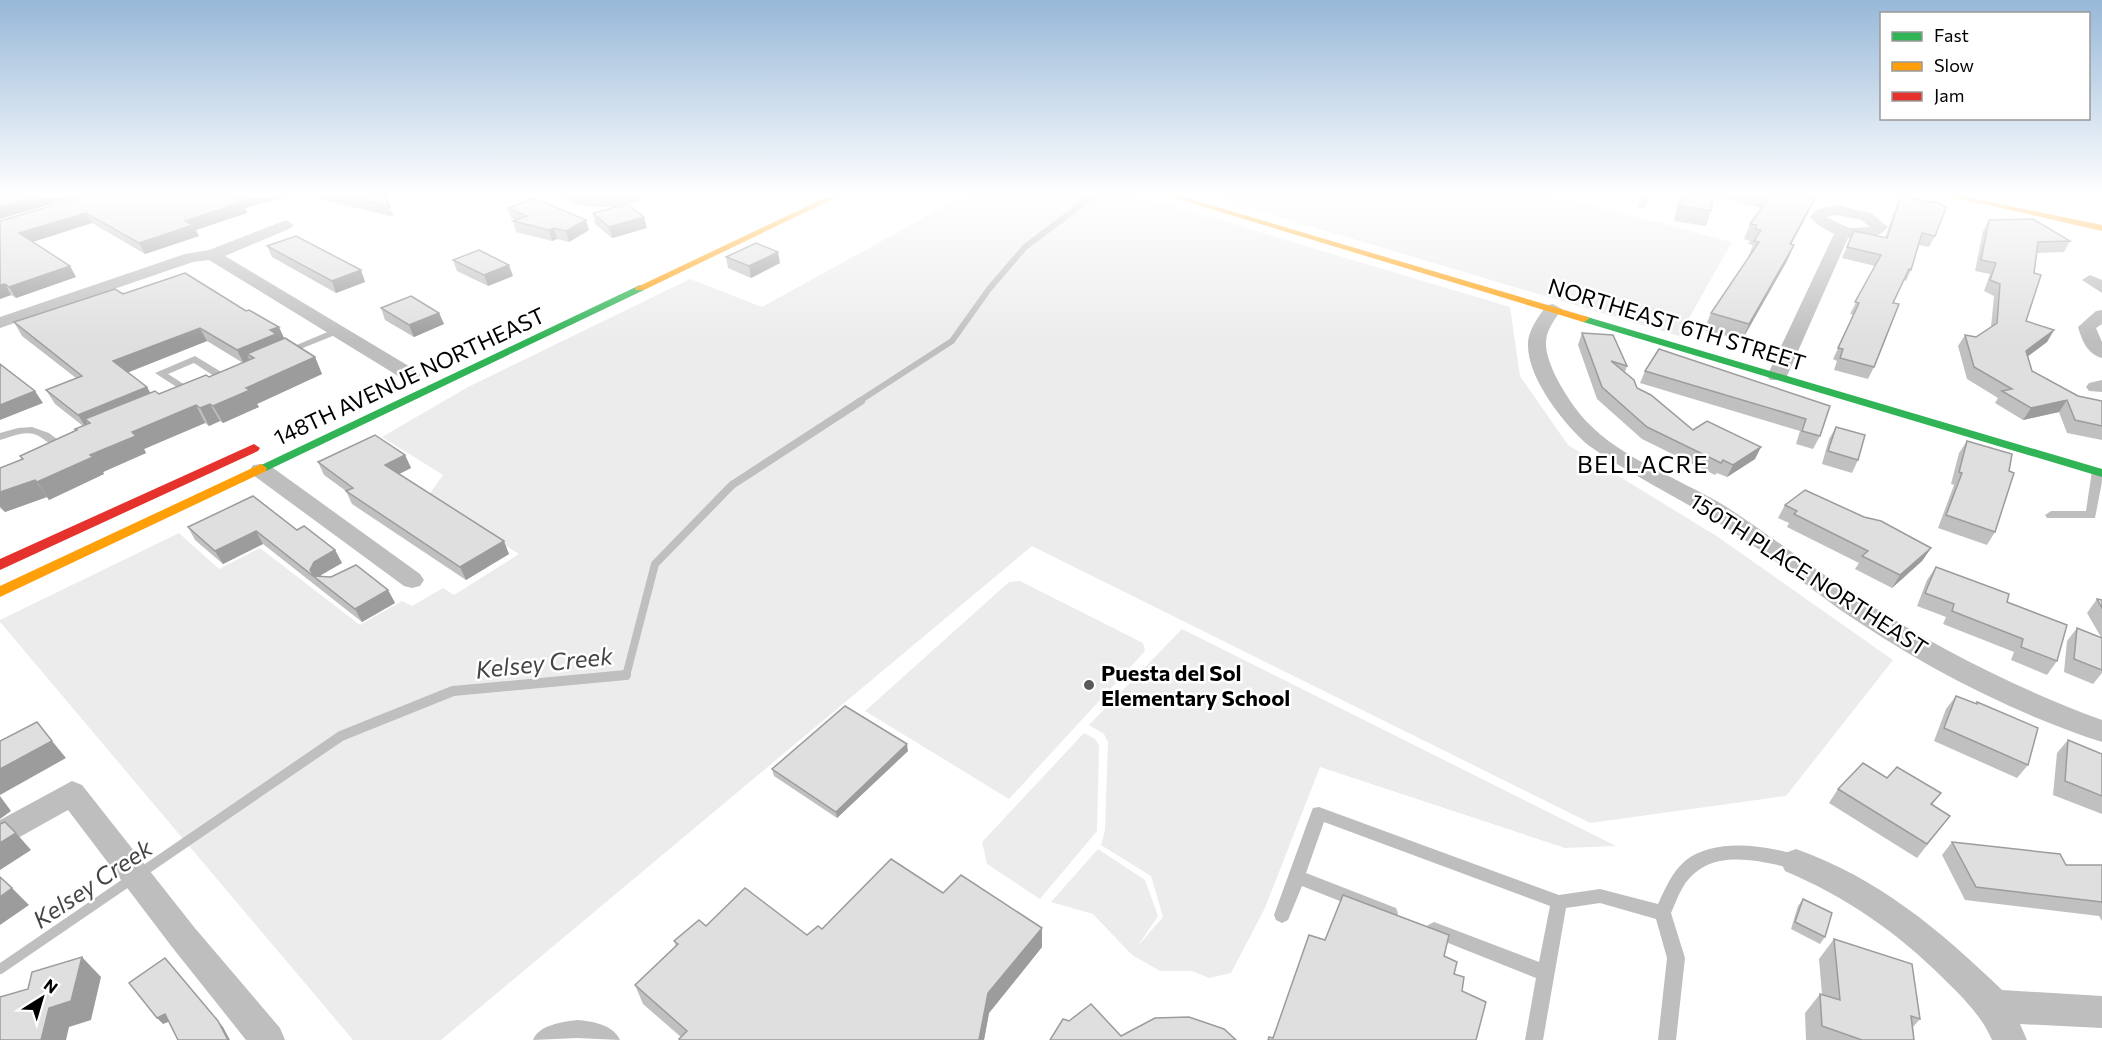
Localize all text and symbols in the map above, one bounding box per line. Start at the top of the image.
legend [1880,12,2090,120]
text: Fast [1934,24,1969,46]
text: Slow [1934,54,1974,76]
text: Jam [1934,84,1964,106]
street label: NORTHEAST 6TH STREET [1545,272,1809,376]
street label: 148TH AVENUE NORTHEAST [269,301,549,451]
district label: BELLACRE [1577,449,1709,478]
street label: 150TH PLACE NORTHEAST [1685,487,1933,661]
water label: Kelsey Creek [474,640,615,684]
place label: Puesta del Sol Elementary School [1101,659,1290,711]
marker: Puesta del Sol Elementary School [1082,678,1096,692]
water label: Kelsey Creek [27,832,158,934]
north arrow [12,968,72,1028]
text: N [41,974,62,997]

